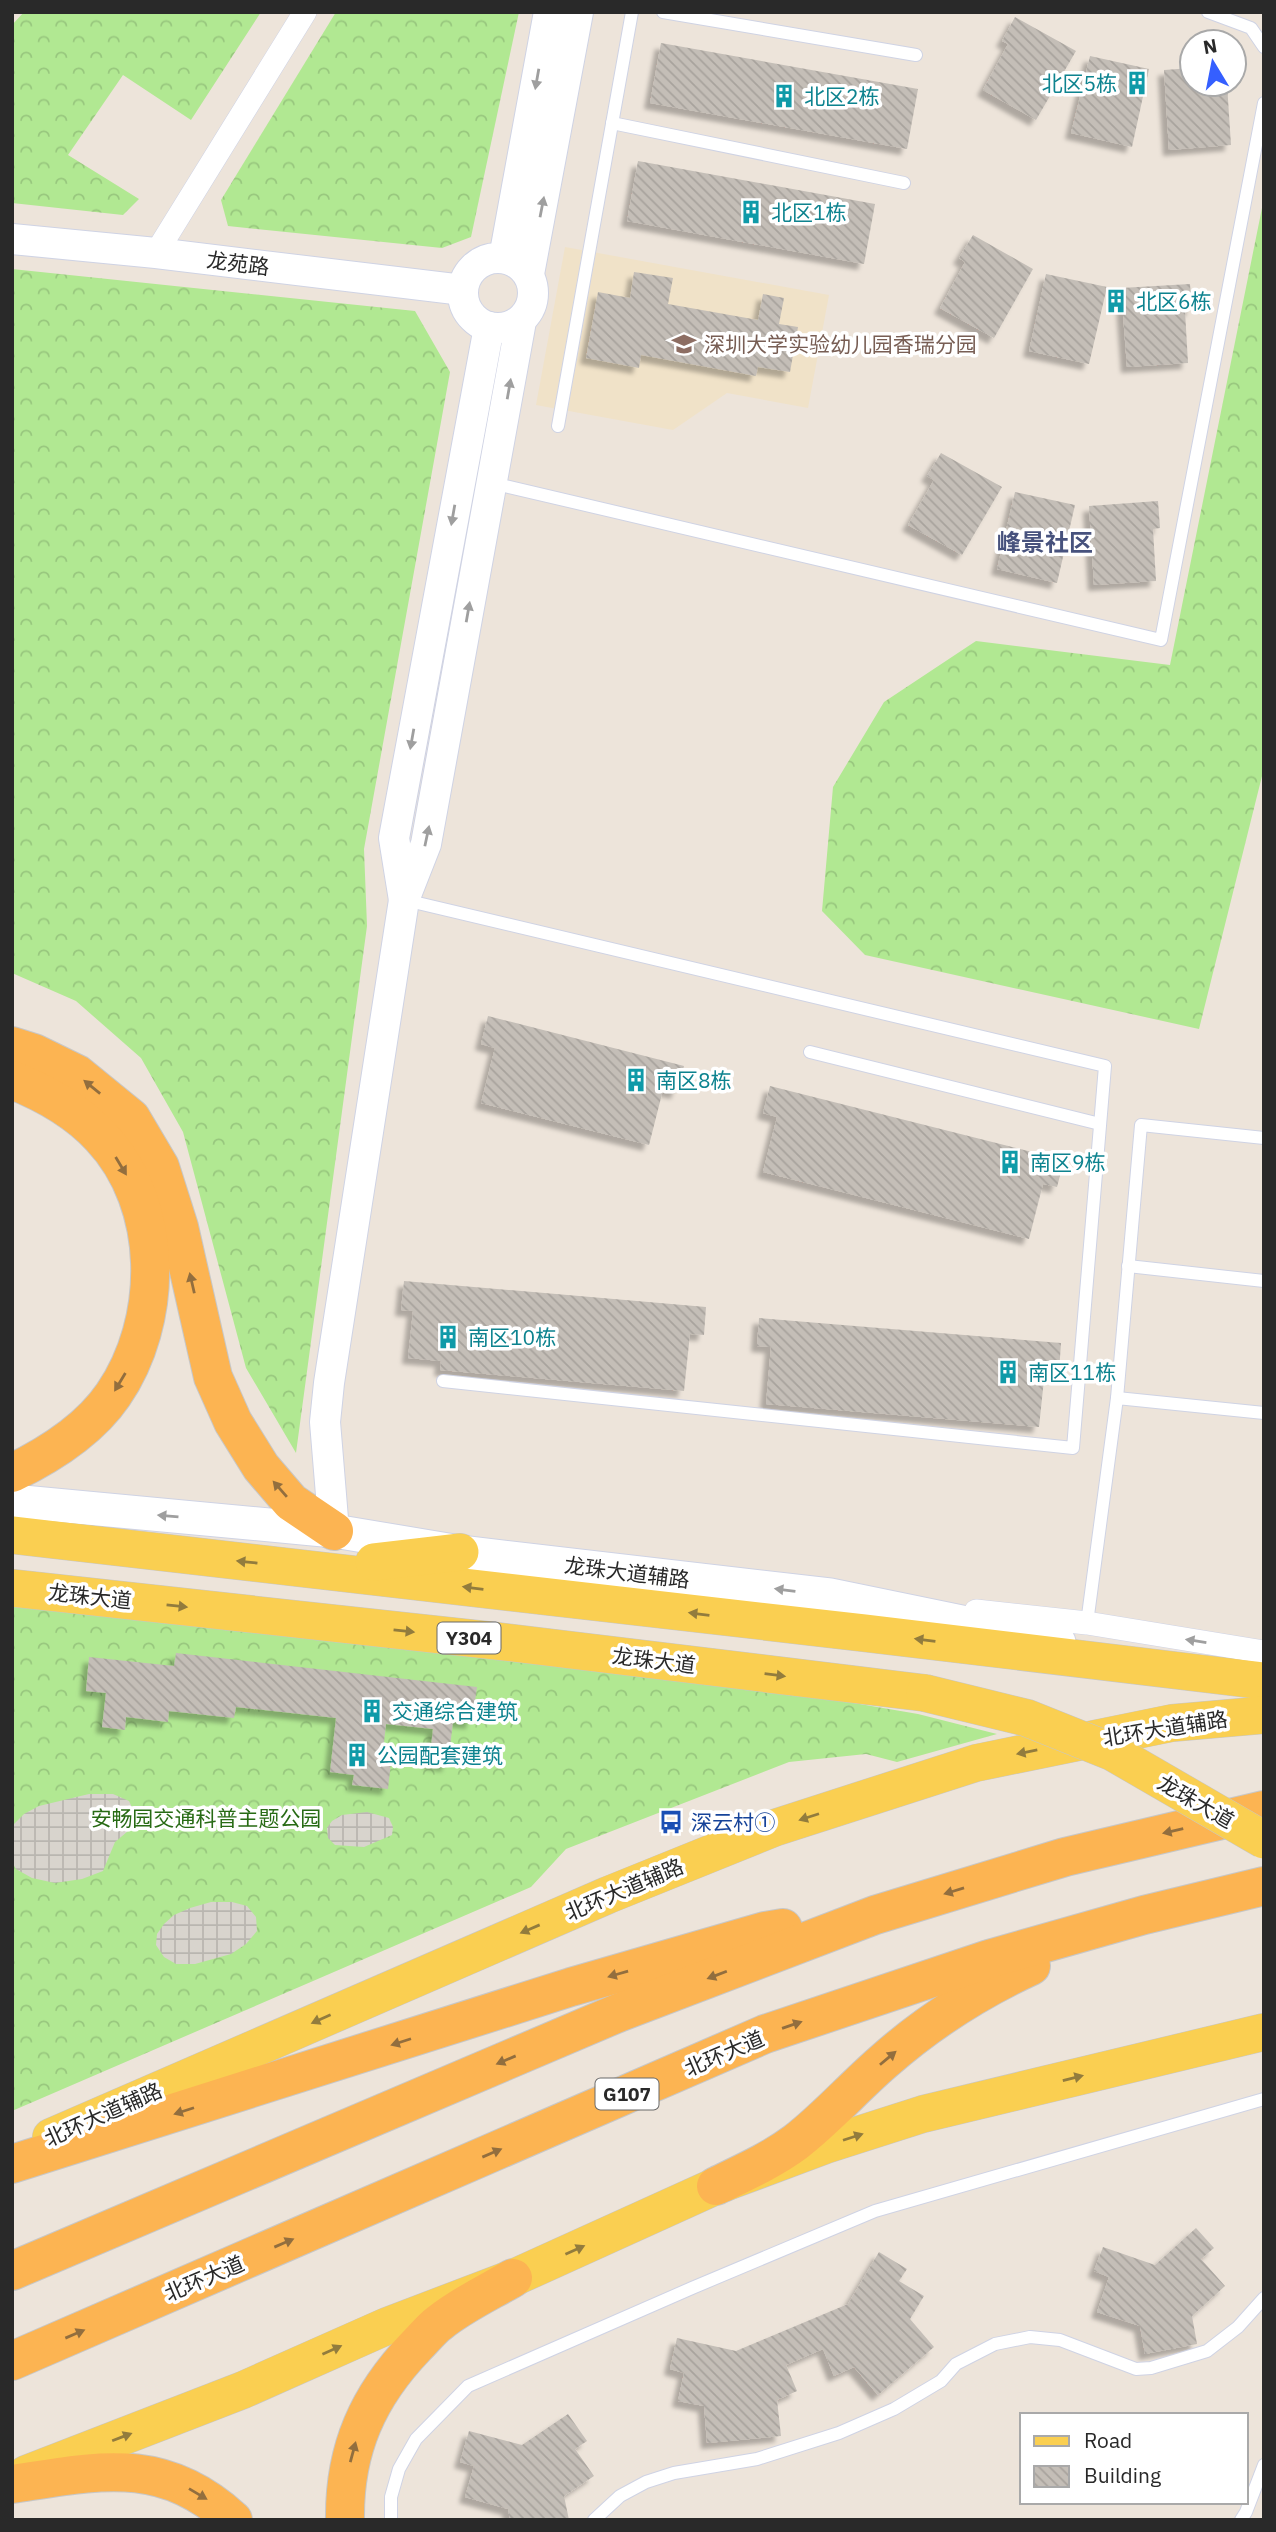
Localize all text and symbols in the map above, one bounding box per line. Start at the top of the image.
north arrow [1178,28,1248,98]
text: N [1201,33,1219,59]
one-way arrow [531,68,542,90]
place label: 北区5栋 [1041,69,1117,97]
building icon: 北区5栋 [1123,69,1151,97]
building icon: 北区2栋 [770,82,798,110]
place label: 北区2栋 [804,82,880,110]
one-way arrow [536,196,547,218]
building icon: 北区1栋 [737,198,765,226]
place label: 北区1栋 [771,198,847,226]
street label: 龙苑路 [205,245,271,281]
building icon: 北区6栋 [1102,287,1130,315]
place label: 北区6栋 [1136,287,1212,315]
school or university icon: 深圳大学实验幼儿园香瑞分园 [670,330,698,358]
place label: 深圳大学实验幼儿园香瑞分园 [704,330,977,358]
one-way arrow [504,378,515,400]
one-way arrow [448,504,459,526]
district label: 峰景社区 [997,526,1093,558]
one-way arrow [463,601,474,623]
one-way arrow [406,728,417,750]
one-way arrow [422,825,433,847]
building icon: 南区8栋 [622,1066,650,1094]
place label: 南区8栋 [656,1066,732,1094]
one-way arrow [84,1079,102,1094]
building icon: 南区9栋 [996,1148,1024,1176]
place label: 南区9栋 [1030,1148,1106,1176]
one-way arrow [114,1156,127,1176]
one-way arrow [186,1272,197,1294]
building icon: 南区10栋 [434,1323,462,1351]
place label: 南区10栋 [468,1323,556,1351]
building icon: 南区11栋 [994,1358,1022,1386]
place label: 南区11栋 [1028,1358,1116,1386]
one-way arrow [114,1373,127,1392]
one-way arrow [272,1480,288,1498]
one-way arrow [157,1510,179,1521]
street label: 龙珠大道辅路 [563,1550,691,1594]
one-way arrow [236,1557,258,1568]
street label: 龙珠大道 [47,1578,133,1614]
one-way arrow [462,1582,484,1593]
one-way arrow [774,1584,796,1595]
one-way arrow [167,1601,189,1612]
one-way arrow [688,1608,710,1619]
road number: Y304 [438,1622,500,1654]
one-way arrow [393,1625,415,1636]
one-way arrow [914,1635,936,1646]
one-way arrow [1185,1635,1207,1646]
street label: 龙珠大道 [611,1641,697,1679]
one-way arrow [765,1670,787,1681]
building icon: 交通综合建筑 [358,1697,386,1725]
place label: 交通综合建筑 [392,1697,518,1725]
street label: 北环大道辅路 [1101,1704,1229,1752]
building icon: 公园配套建筑 [343,1741,371,1769]
place label: 公园配套建筑 [377,1741,503,1769]
one-way arrow [1016,1747,1038,1758]
street label: 龙珠大道 [1153,1768,1239,1834]
park label: 安畅园交通科普主题公园 [91,1804,322,1832]
bus stop icon: 深云村① [657,1808,685,1836]
place label: 深云村① [691,1808,775,1836]
one-way arrow [799,1812,820,1822]
one-way arrow [1162,1826,1184,1837]
street label: 北环大道辅路 [561,1851,687,1927]
one-way arrow [943,1886,964,1896]
one-way arrow [520,1923,540,1935]
one-way arrow [607,1969,628,1979]
one-way arrow [706,1970,727,1981]
one-way arrow [311,2014,332,2025]
one-way arrow [781,2019,802,2030]
street label: 北环大道 [680,2024,768,2082]
one-way arrow [390,2037,411,2048]
one-way arrow [878,2051,896,2066]
one-way arrow [495,2055,516,2066]
one-way arrow [1062,2072,1084,2083]
street label: 北环大道辅路 [40,2076,166,2152]
road number: G107 [596,2078,658,2110]
one-way arrow [173,2107,194,2117]
one-way arrow [843,2131,864,2141]
one-way arrow [482,2147,503,2158]
one-way arrow [273,2237,294,2248]
one-way arrow [565,2244,585,2256]
street label: 北环大道 [160,2249,248,2307]
one-way arrow [65,2328,86,2339]
one-way arrow [322,2344,342,2356]
legend [1020,2413,1248,2504]
text: Road [1084,2426,1132,2454]
one-way arrow [111,2431,132,2442]
one-way arrow [349,2442,359,2463]
text: Building [1084,2461,1161,2489]
one-way arrow [188,2487,207,2500]

